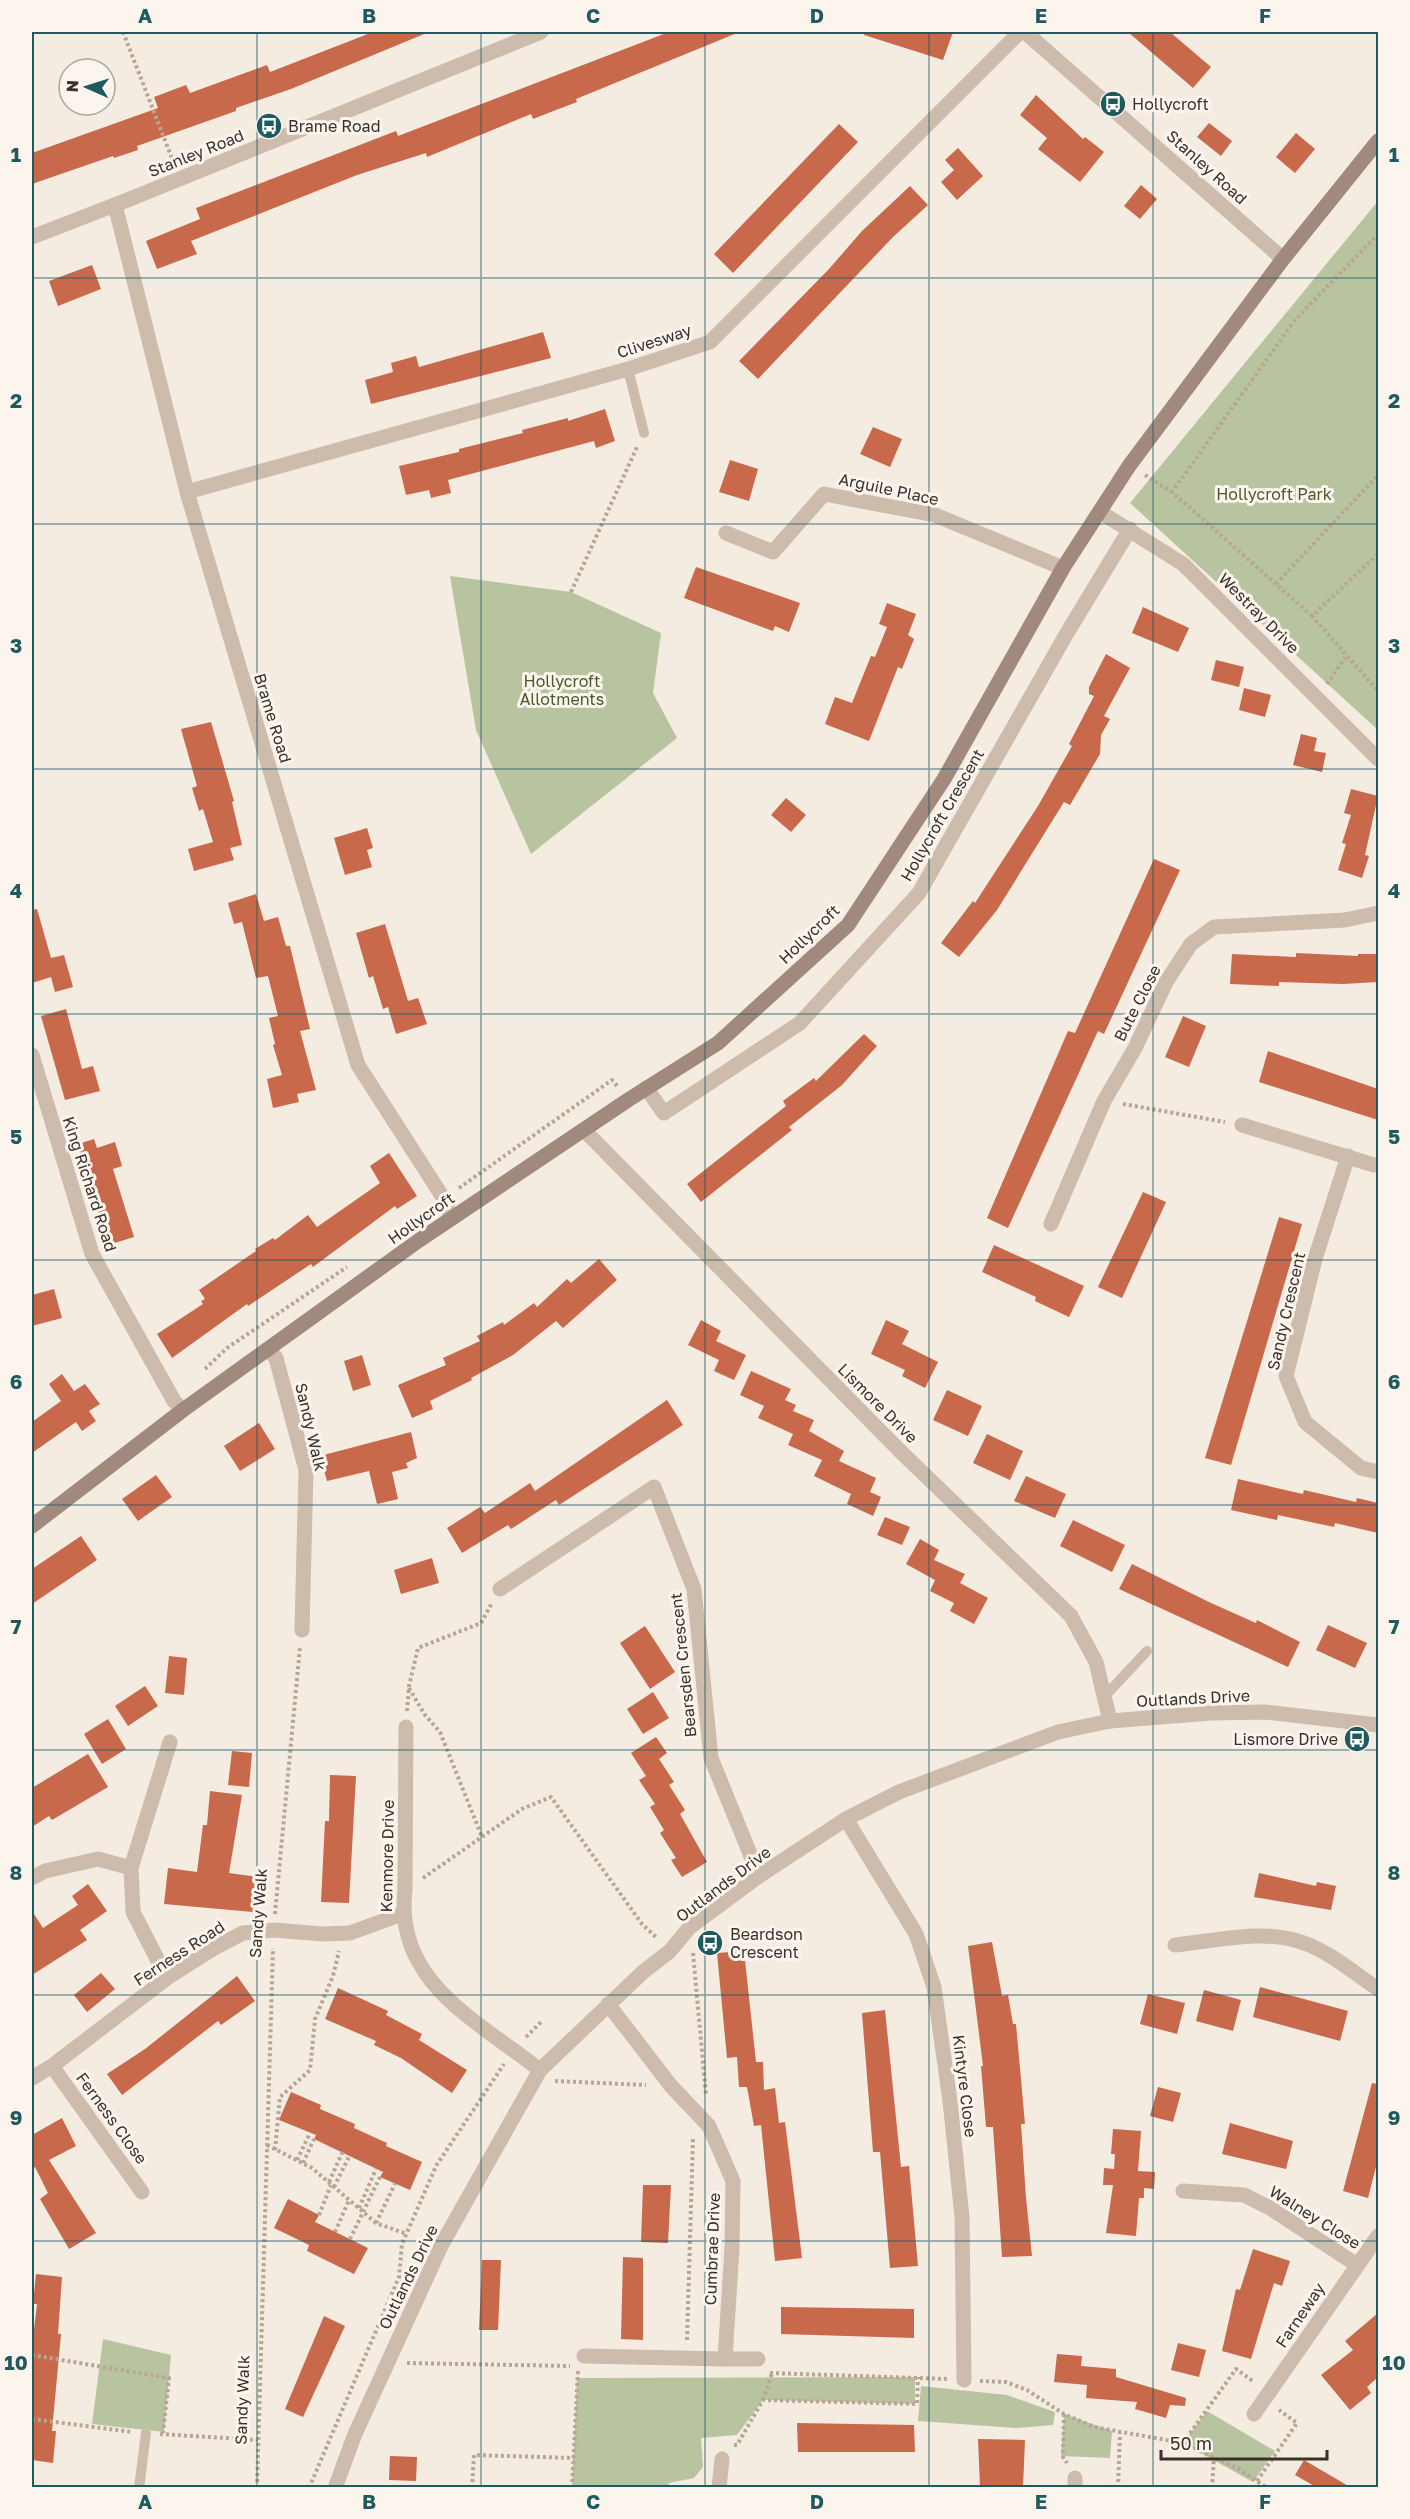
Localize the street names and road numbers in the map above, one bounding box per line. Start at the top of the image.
street label: Stanley Road [145,125,247,181]
street label: Stanley Road [1163,126,1251,208]
street label: Clivesway [614,320,694,362]
street label: Arguile Place [837,469,941,509]
street label: Westray Drive [1214,568,1304,658]
street label: Brame Road [250,671,296,765]
street label: Hollycroft Crescent [896,745,988,885]
street label: Hollycroft [774,900,844,968]
street label: Bute Close [1109,961,1165,1045]
street label: King Richard Road [59,1114,121,1254]
street label: Hollycroft [384,1188,458,1248]
street label: Sandy Crescent [1263,1250,1309,1372]
street label: Lismore Drive [834,1359,922,1447]
street label: Sandy Walk [291,1381,331,1473]
street label: Bearsden Crescent [665,1592,701,1738]
street label: Outlands Drive [1136,1685,1250,1711]
street label: Kenmore Drive [376,1800,398,1912]
street label: Outlands Drive [672,1842,774,1926]
street label: Sandy Walk [245,1867,271,1959]
street label: Ferness Road [130,1916,228,1990]
street label: Kintyre Close [949,2034,981,2138]
street label: Ferness Close [72,2068,152,2168]
street label: Walney Close [1266,2181,1364,2253]
street label: Cumbrae Drive [700,2192,724,2306]
street label: Outlands Drive [374,2221,442,2333]
street label: Farneway [1271,2279,1329,2351]
street label: Sandy Walk [230,2355,254,2445]

